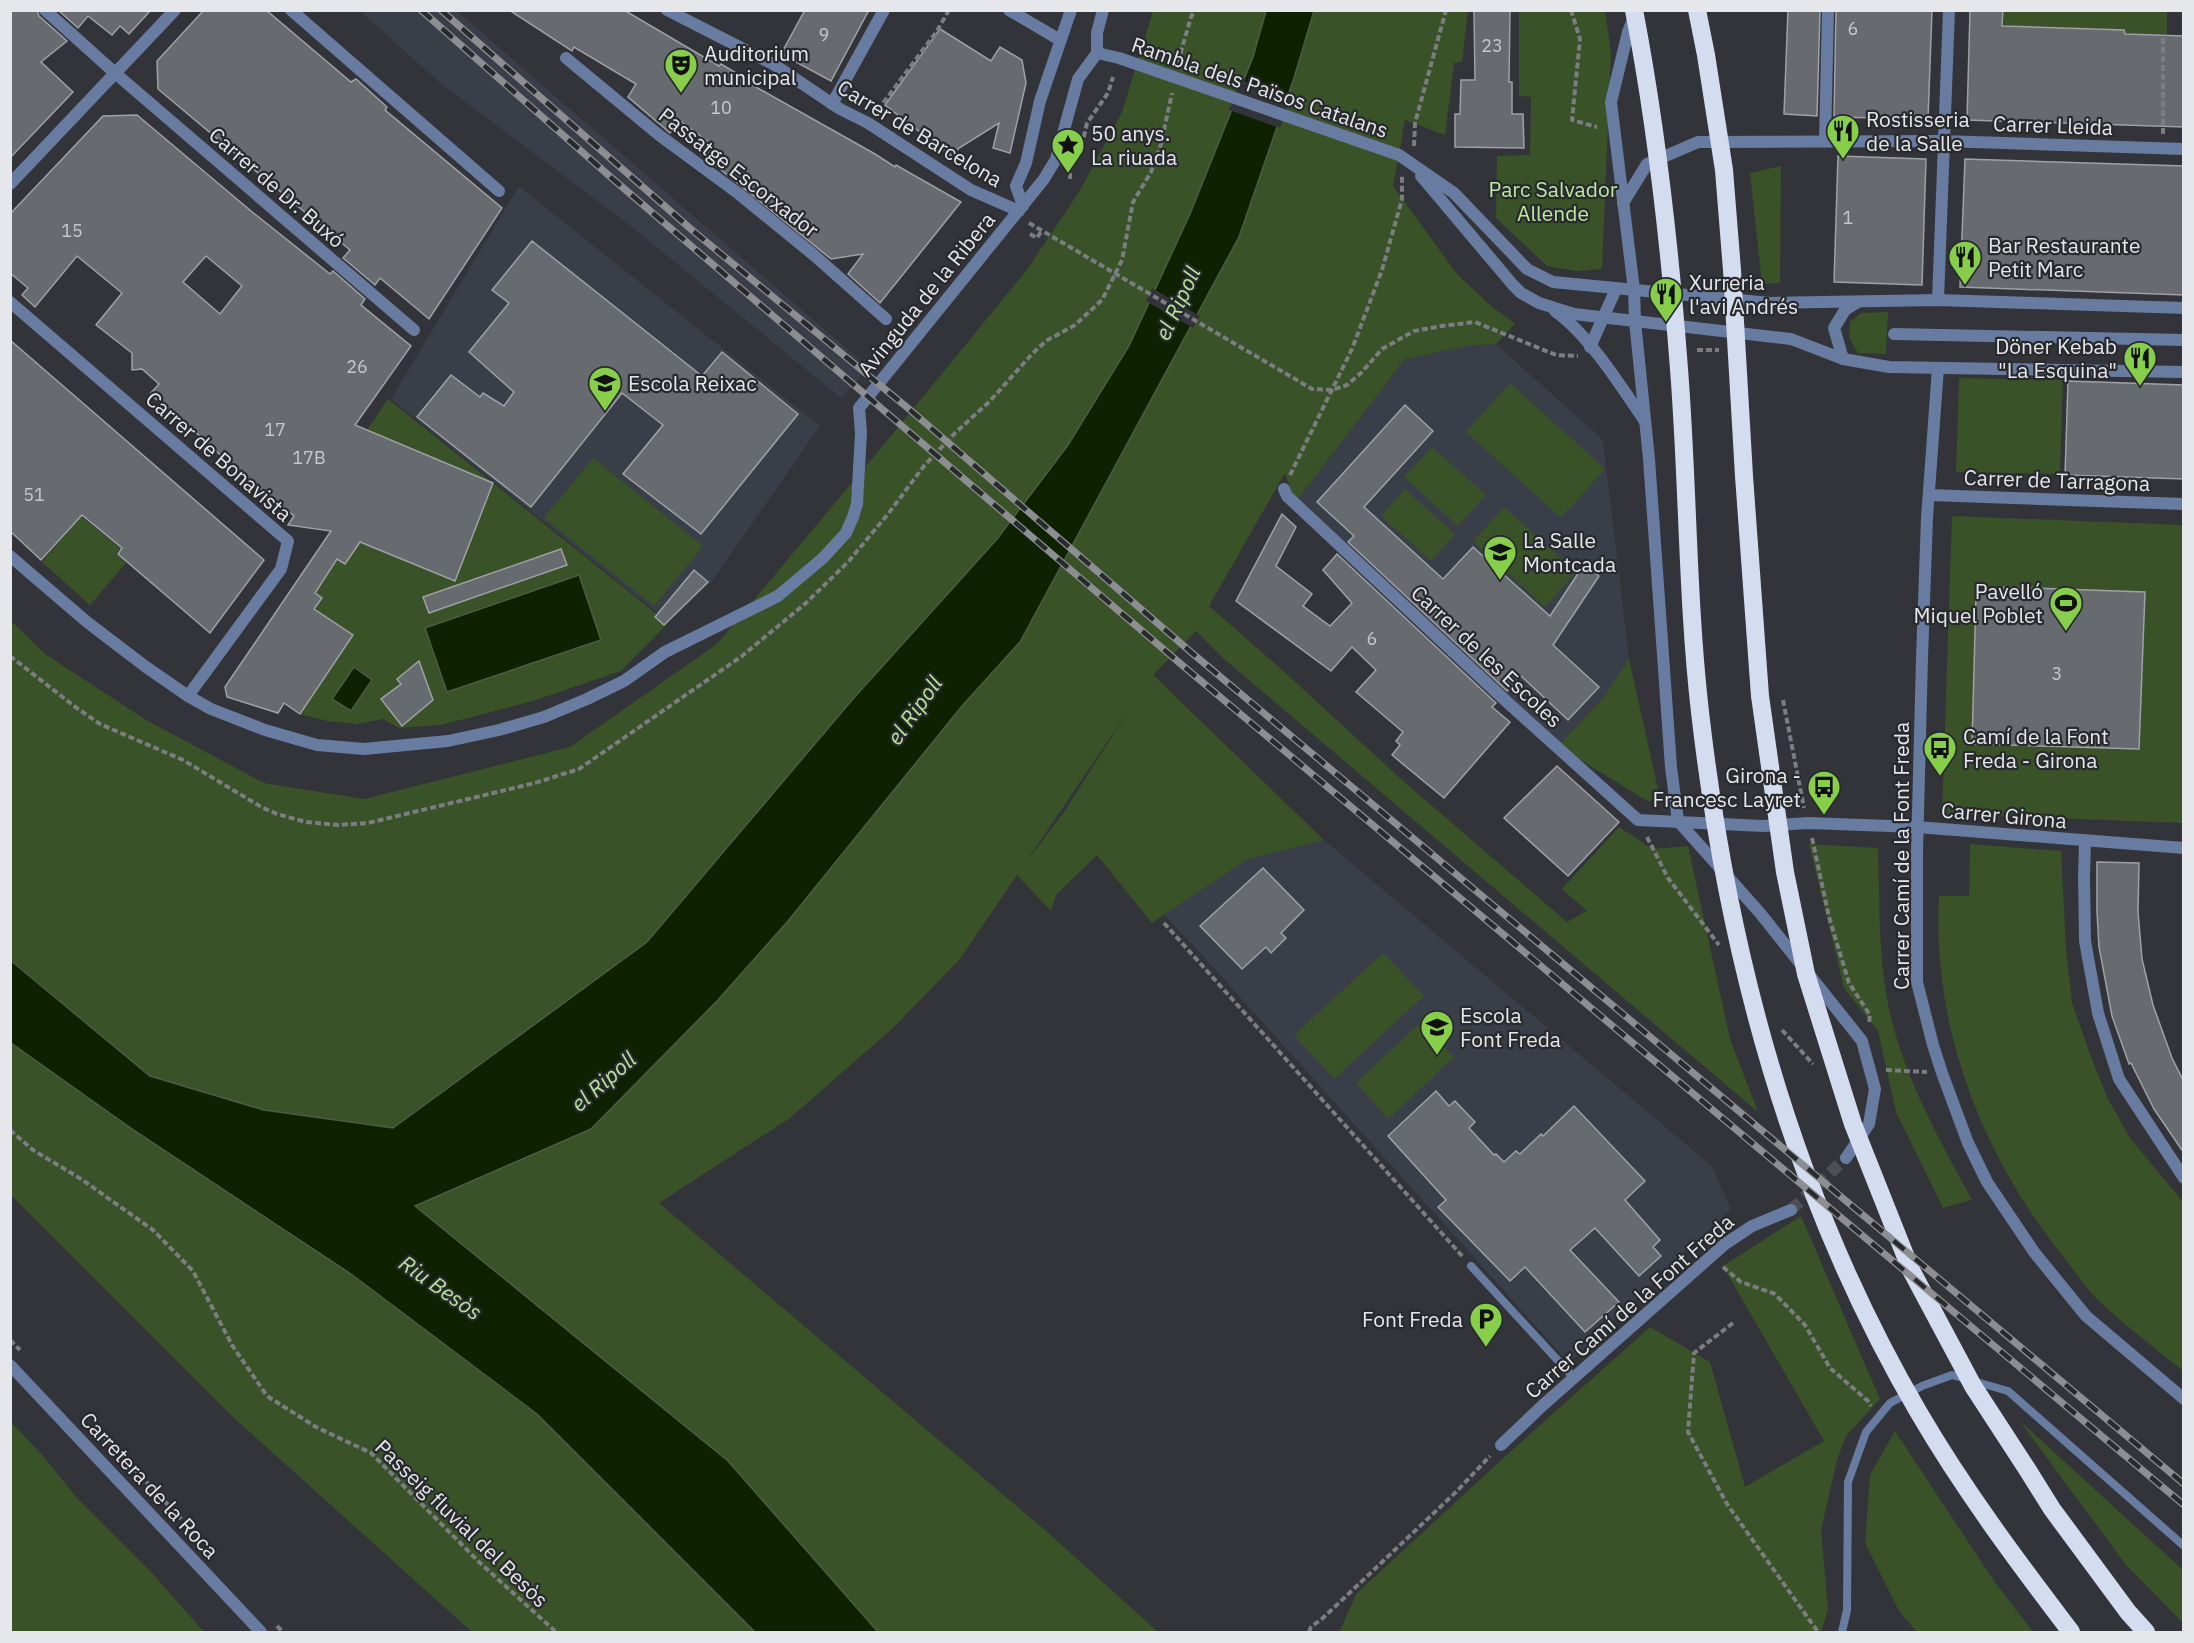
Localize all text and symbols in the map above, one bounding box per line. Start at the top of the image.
house number: 6 [1848,17,1858,40]
house number: 9 [819,23,829,46]
street label: Rambla dels Països Catalans [1128,30,1392,144]
house number: 23 [1481,34,1503,57]
place label: Auditorium municipal [704,39,809,91]
theatre icon: Auditorium municipal [663,47,699,94]
street label: Carrer de Barcelona [832,73,1008,193]
house number: 10 [710,96,732,119]
street label: Passatge Escorxador [653,101,825,243]
place label: Rostisseria de la Salle [1866,105,1970,157]
street label: Carrer Lleida [1992,109,2114,141]
restaurant icon: Rostisseria de la Salle [1825,113,1861,160]
place label: 50 anys. La riuada [1091,119,1177,171]
street label: Carrer de Dr. Buxó [203,120,351,254]
place icon: 50 anys. La riuada [1050,127,1086,174]
park label: Parc Salvador Allende [1489,175,1618,227]
street label: Avinguda de la Ribera [851,206,1001,382]
house number: 1 [1843,206,1853,229]
house number: 15 [61,219,83,242]
place label: Bar Restaurante Petit Marc [1988,231,2140,283]
restaurant icon: Bar Restaurante Petit Marc [1947,239,1983,286]
water label: el Ripoll [1147,261,1207,344]
place label: Xurreria l'avi Andrés [1689,268,1798,320]
restaurant icon: Xurreria l'avi Andrés [1648,276,1684,323]
place label: Döner Kebab "La Esquina" [1995,332,2117,384]
restaurant icon: Döner Kebab "La Esquina" [2122,340,2158,387]
house number: 26 [346,355,368,378]
school or university icon: Escola Reixac [587,365,623,412]
place label: Escola Reixac [628,369,757,397]
street label: Carrer de Bonavista [140,385,298,527]
house number: 17 [264,418,286,441]
house number: 17B [292,446,326,469]
street label: Carrer de Tarragona [1963,463,2151,497]
house number: 51 [23,483,45,506]
place label: La Salle Montcada [1523,526,1616,578]
school or university icon: La Salle Montcada [1482,534,1518,581]
place label: Pavelló Miquel Poblet [1914,577,2043,629]
street label: Carrer de les Escoles [1405,579,1569,733]
sports icon: Pavelló Miquel Poblet [2048,585,2084,632]
house number: 6 [1367,627,1377,650]
house number: 3 [2052,662,2062,685]
water label: el Ripoll [880,670,948,750]
street label: Carrer Camí de la Font Freda [1887,722,1915,990]
place label: Camí de la Font Freda - Girona [1963,722,2109,774]
bus stop icon: Camí de la Font Freda - Girona [1922,730,1958,777]
place label: Girona - Francesc Layret [1653,761,1801,813]
bus stop icon: Girona - Francesc Layret [1806,769,1842,816]
street label: Carrer Girona [1940,796,2068,834]
place label: Escola Font Freda [1460,1001,1561,1053]
school or university icon: Escola Font Freda [1419,1009,1455,1056]
water label: el Ripoll [564,1044,642,1118]
street label: Carrer Camí de la Font Freda [1519,1207,1739,1405]
water label: Riu Besòs [394,1248,488,1326]
parking icon: Font Freda [1468,1301,1504,1348]
place label: Font Freda [1362,1305,1463,1333]
street label: Carretera de la Roca [75,1406,225,1564]
street label: Passeig fluvial del Besòs [369,1433,555,1613]

